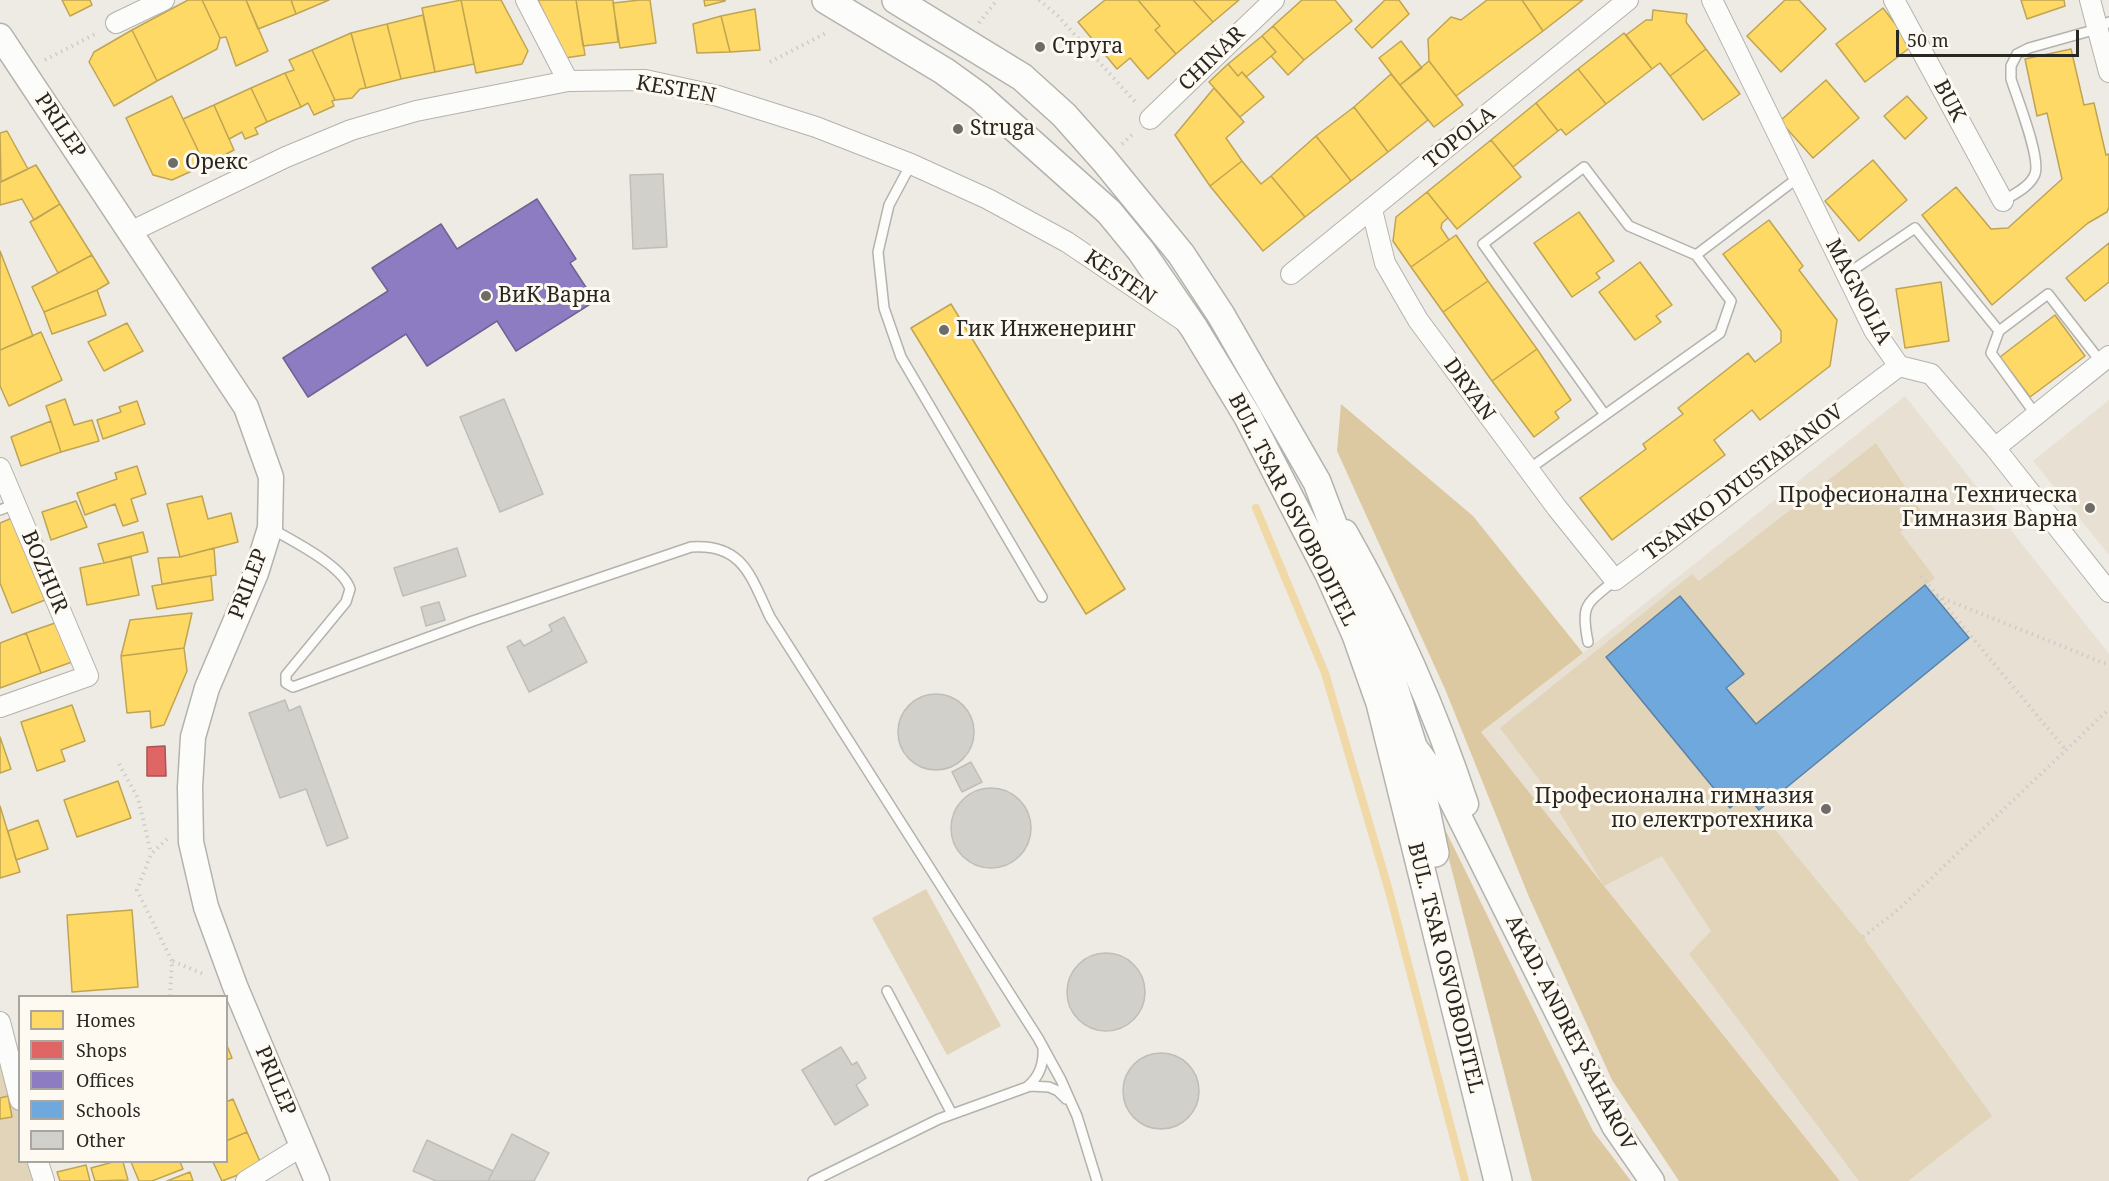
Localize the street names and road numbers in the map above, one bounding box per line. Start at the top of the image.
street label: CHINAR [1174,22,1250,96]
street label: KESTEN [634,71,718,109]
street label: BUK [1928,76,1970,126]
street label: PRILEP [29,89,91,163]
street label: TOPOLA [1419,102,1501,174]
street label: MAGNOLIA [1820,235,1896,349]
street label: KESTEN [1079,245,1161,311]
street label: DRYAN [1438,354,1500,426]
street label: BUL. TSAR OSVOBODITEL [1222,389,1362,631]
street label: TSANKO DYUSTABANOV [1639,400,1849,566]
street label: BOZHUR [15,527,73,617]
street label: PRILEP [224,545,274,623]
street label: BUL. TSAR OSVOBODITEL [1402,840,1488,1096]
street label: AKAD. ANDREY SAHAROV [1500,911,1640,1155]
street label: PRILEP [249,1042,301,1120]

